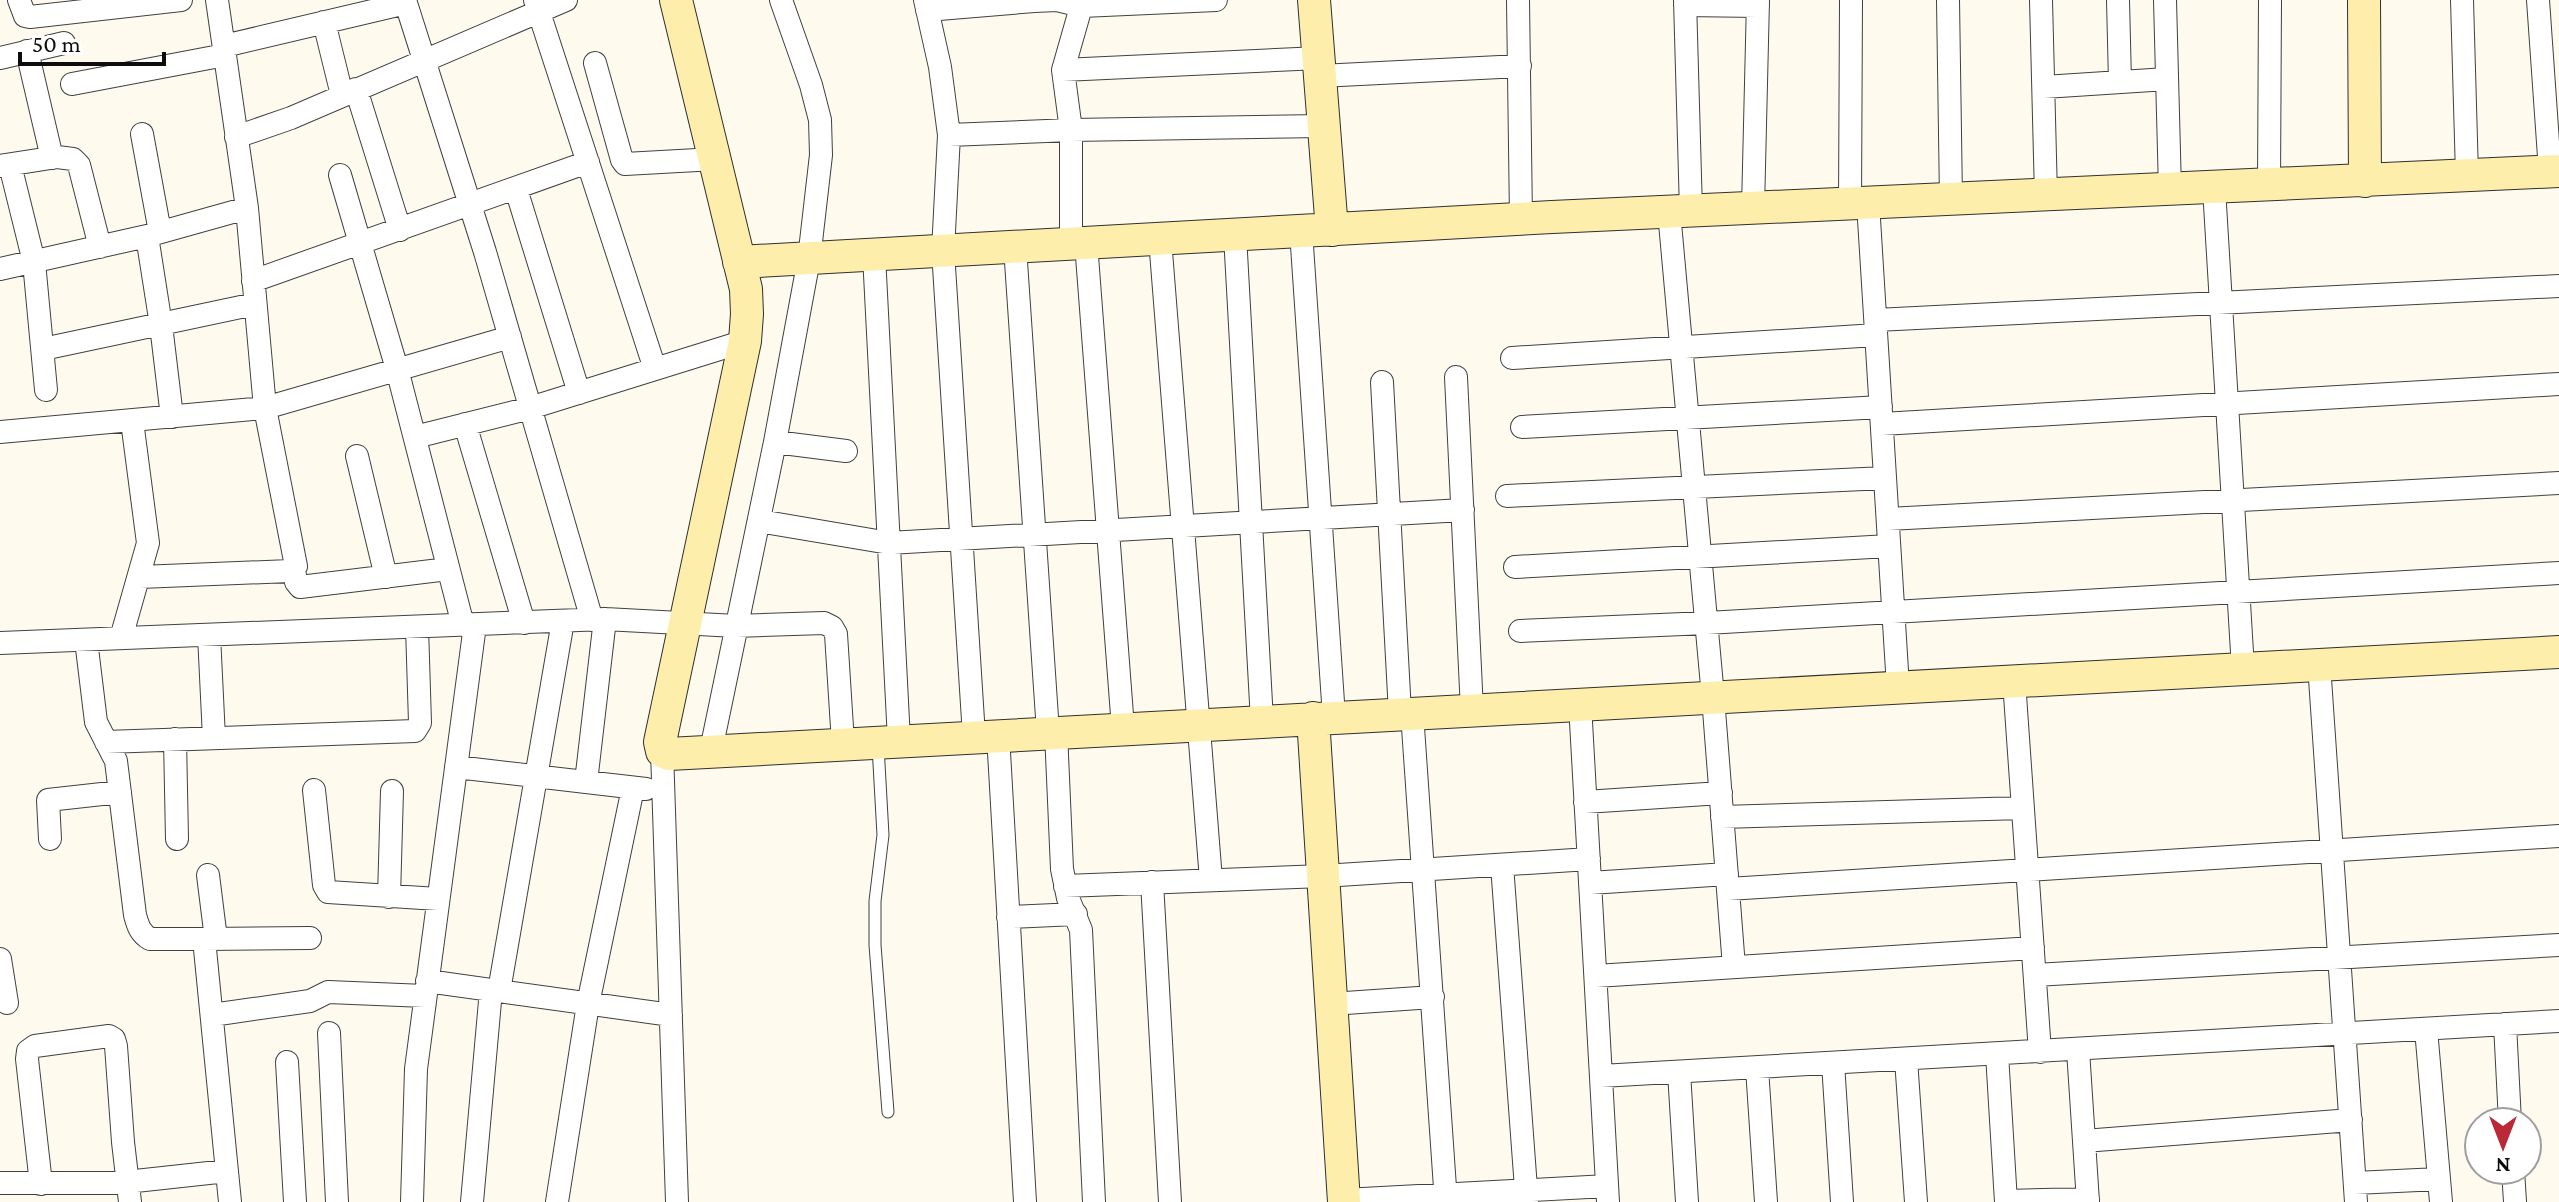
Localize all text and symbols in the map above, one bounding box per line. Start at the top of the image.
scale bar [20,16,164,66]
text: 50 m [32,30,81,57]
north arrow [2463,1106,2543,1186]
text: N [2496,1153,2511,1178]

